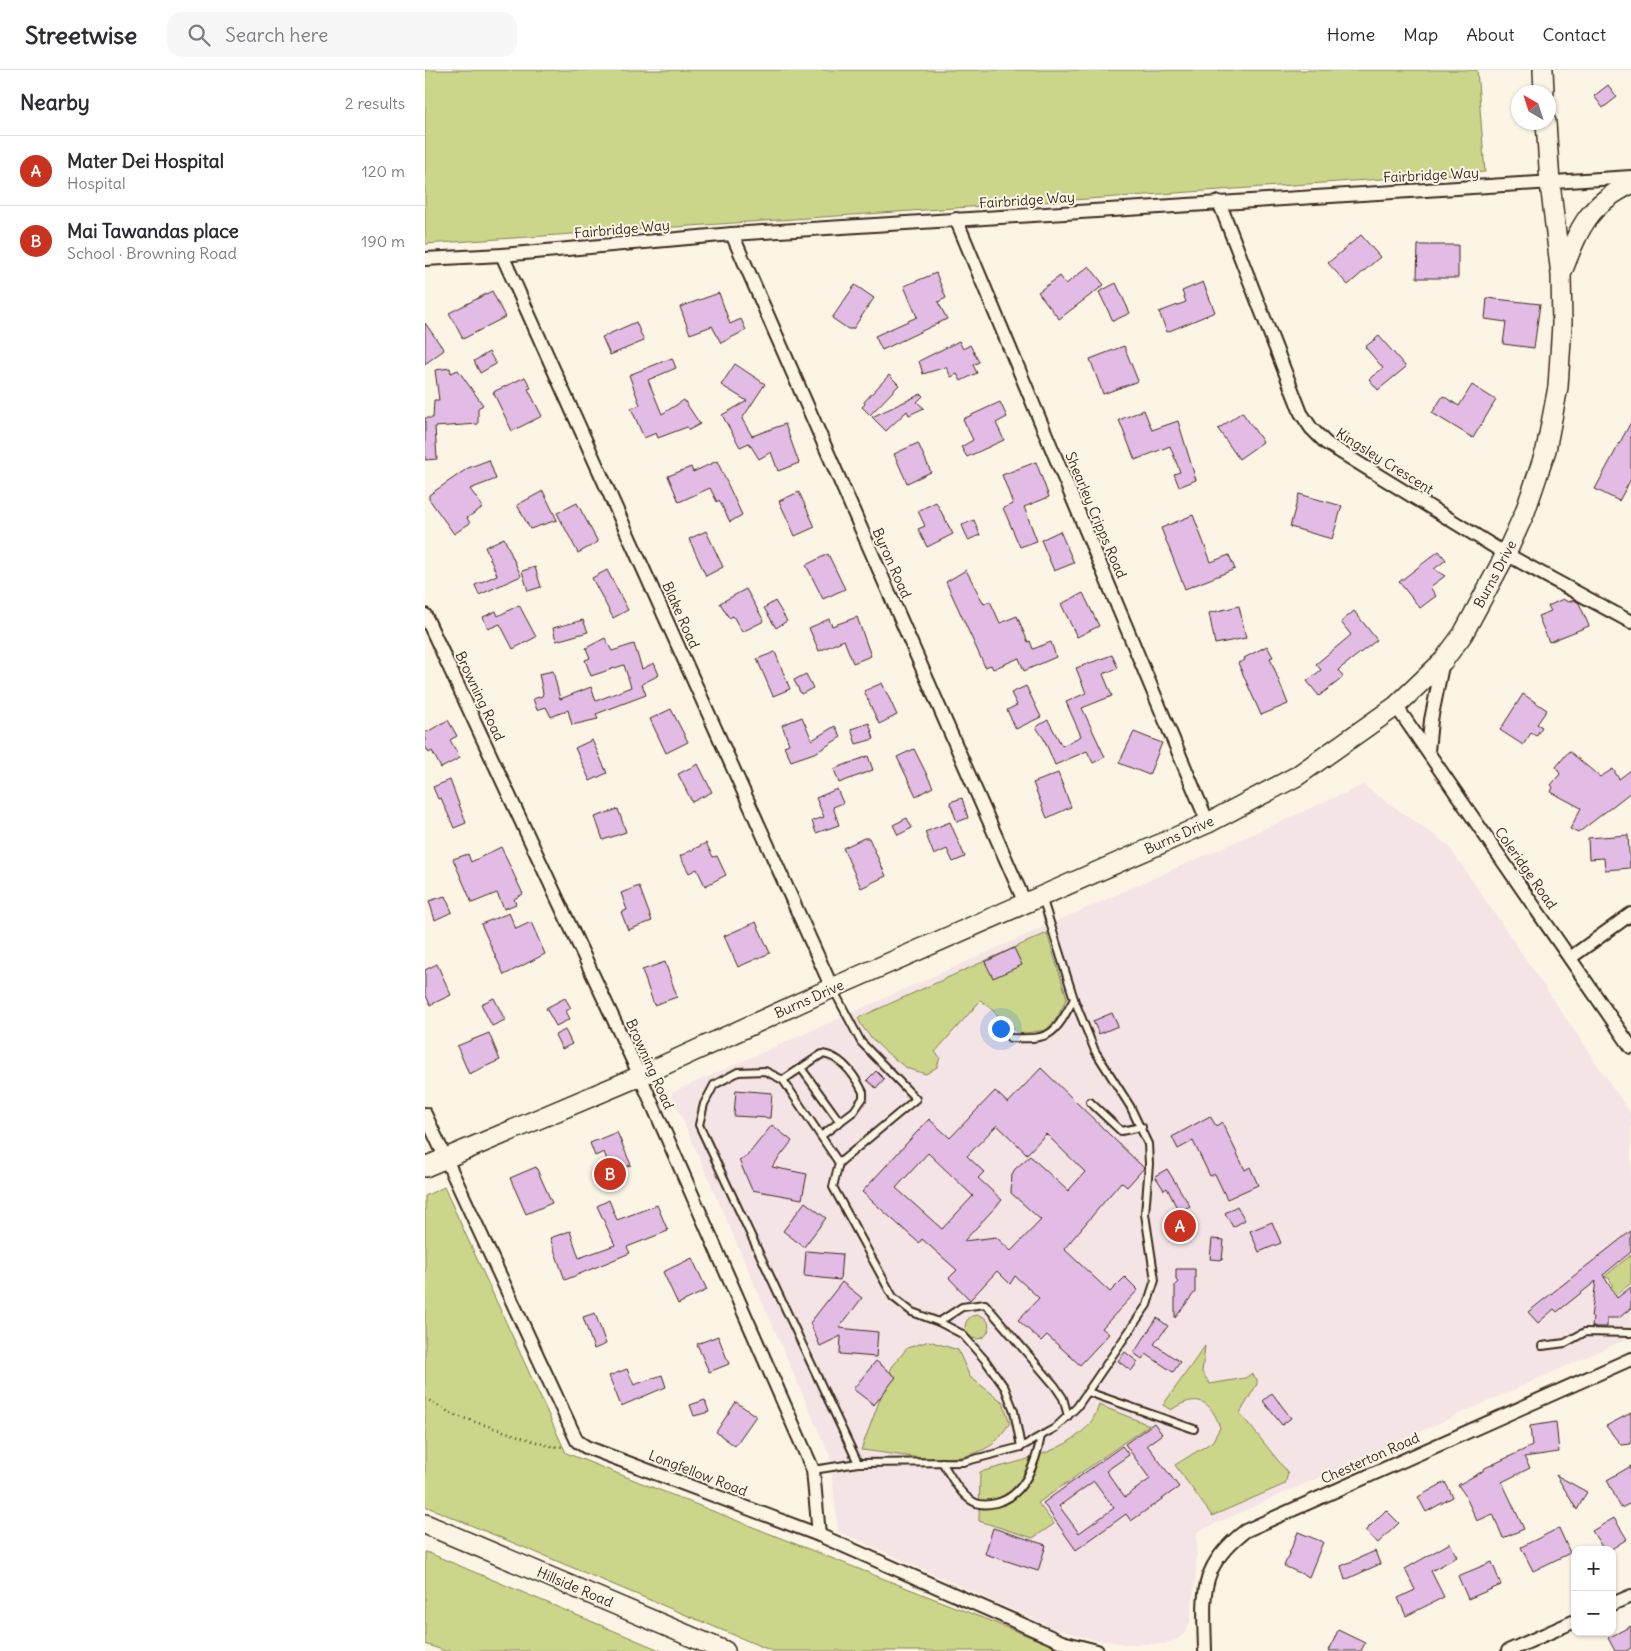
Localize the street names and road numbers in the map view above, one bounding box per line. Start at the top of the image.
street label: Fairbridge Way [1383,164,1479,186]
street label: Fairbridge Way [979,188,1075,212]
street label: Fairbridge Way [574,216,670,242]
street label: Kingsley Crescent [1333,424,1437,498]
street label: Shearley Cripps Road [1061,449,1131,581]
street label: Byron Road [869,525,915,601]
street label: Burns Drive [1470,537,1520,611]
street label: Blake Road [658,579,704,651]
street label: Browning Road [451,648,509,744]
street label: Burns Drive [1142,812,1216,858]
street label: Coleridge Road [1491,823,1561,913]
street label: Burns Drive [772,976,846,1022]
street label: Browning Road [622,1016,678,1112]
street label: Chesterton Road [1318,1428,1422,1488]
street label: Longfellow Road [646,1446,750,1500]
street label: Hillside Road [534,1563,616,1611]

